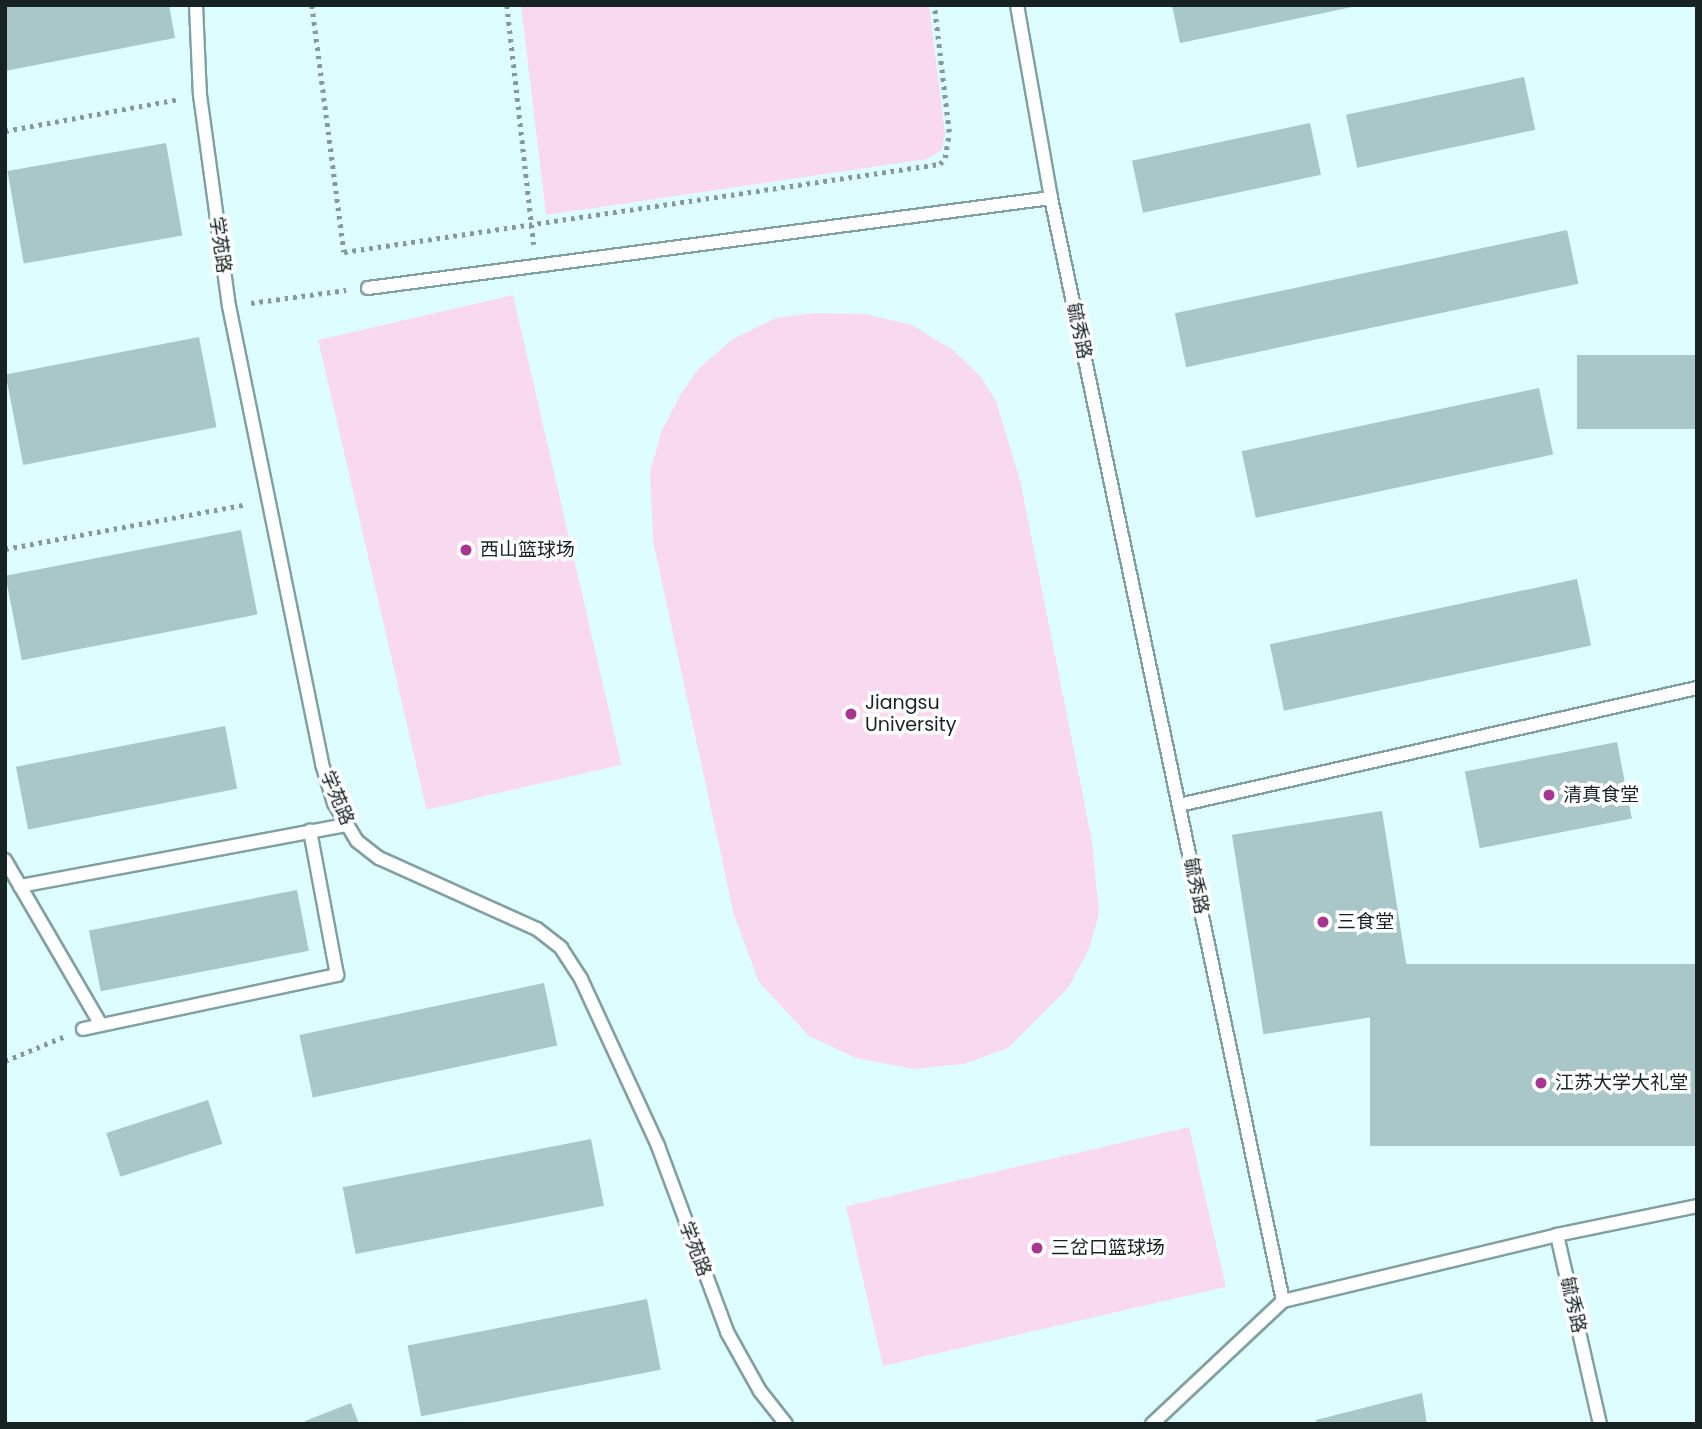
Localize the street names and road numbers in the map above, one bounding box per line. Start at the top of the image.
street label: 学苑路 [205,215,235,275]
street label: 毓秀路 [1062,301,1096,361]
street label: 学苑路 [315,767,359,829]
street label: 毓秀路 [1179,856,1213,916]
street label: 学苑路 [674,1218,716,1280]
street label: 毓秀路 [1555,1275,1591,1335]

